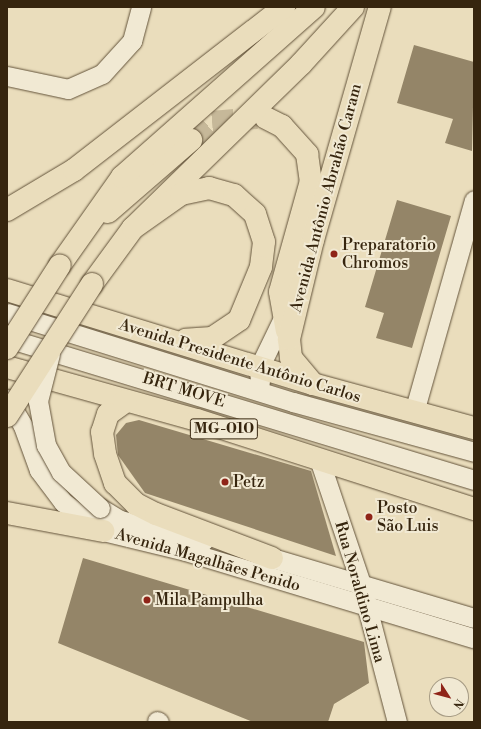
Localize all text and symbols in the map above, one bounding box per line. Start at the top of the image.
street label: Avenida Antônio Abrahão Caram [286,81,366,315]
place label: Preparatorio Chromos [342,235,436,273]
marker: Preparatorio Chromos [329,249,339,259]
street label: Avenida Presidente Antônio Carlos [117,315,363,407]
street label: BRT MOVE [141,368,227,412]
road number: MG-010 [189,416,259,442]
place label: Petz [233,472,264,492]
marker: Petz [220,477,230,487]
place label: Posto São Luis [377,498,439,536]
marker: Posto São Luis [364,512,374,522]
street label: Rua Noraldino Lima [331,519,389,665]
street label: Avenida Magalhães Penido [113,524,303,596]
place label: Mila Pampulha [155,590,263,610]
marker: Mila Pampulha [142,595,152,605]
north arrow [429,677,469,717]
text: N [450,696,466,711]

